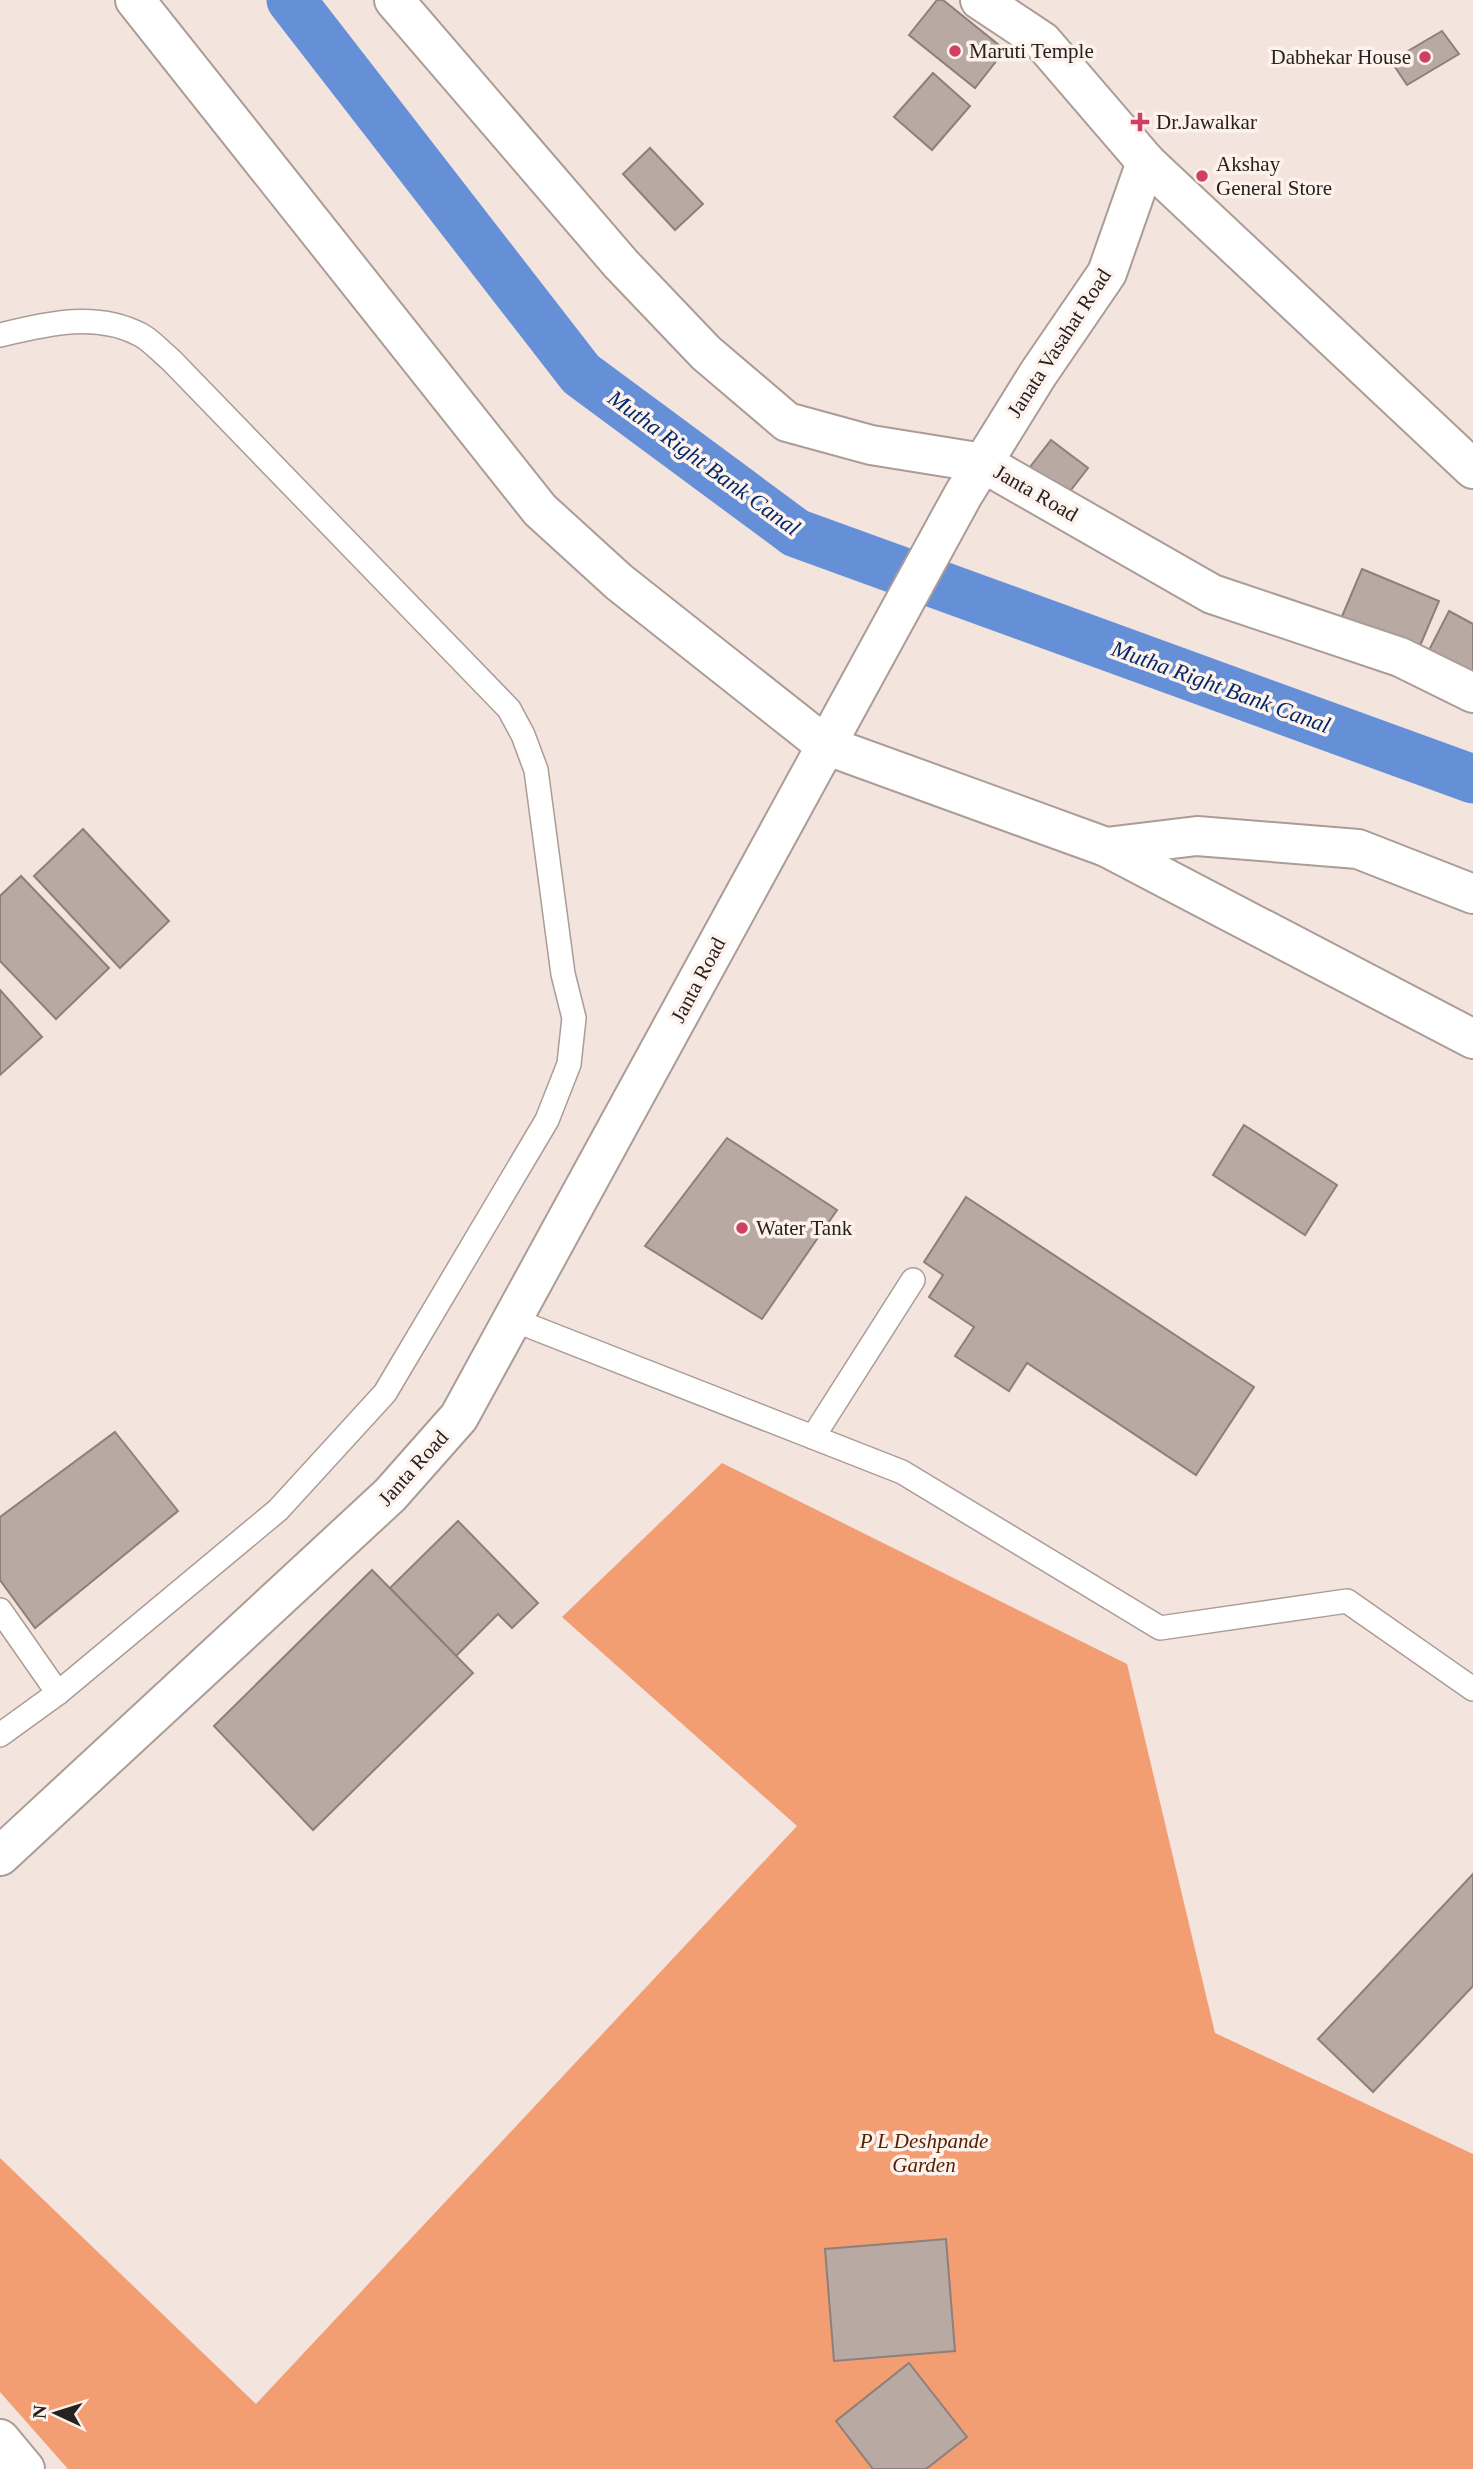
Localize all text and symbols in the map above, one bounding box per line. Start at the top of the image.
place label: Maruti Temple [969,39,1094,63]
marker: Maruti Temple [947,43,963,59]
place label: Dabhekar House [1270,45,1411,69]
marker: Dabhekar House [1417,49,1433,65]
place label: Dr.Jawalkar [1156,110,1257,134]
marker: Dr.Jawalkar [1130,112,1150,132]
place label: Akshay General Store [1216,152,1332,200]
marker: Akshay General Store [1194,168,1210,184]
street label: Janata Vasahat Road [1002,264,1116,422]
water label: Mutha Right Bank Canal [603,385,805,541]
street label: Janta Road [990,459,1083,527]
water label: Mutha Right Bank Canal [1107,635,1334,738]
street label: Janta Road [666,933,731,1027]
place label: Water Tank [756,1216,853,1240]
marker: Water Tank [734,1220,750,1236]
street label: Janta Road [373,1425,453,1510]
park label: P L Deshpande Garden [859,2129,988,2177]
north arrow [21,2378,91,2448]
text: N [29,2404,51,2419]

